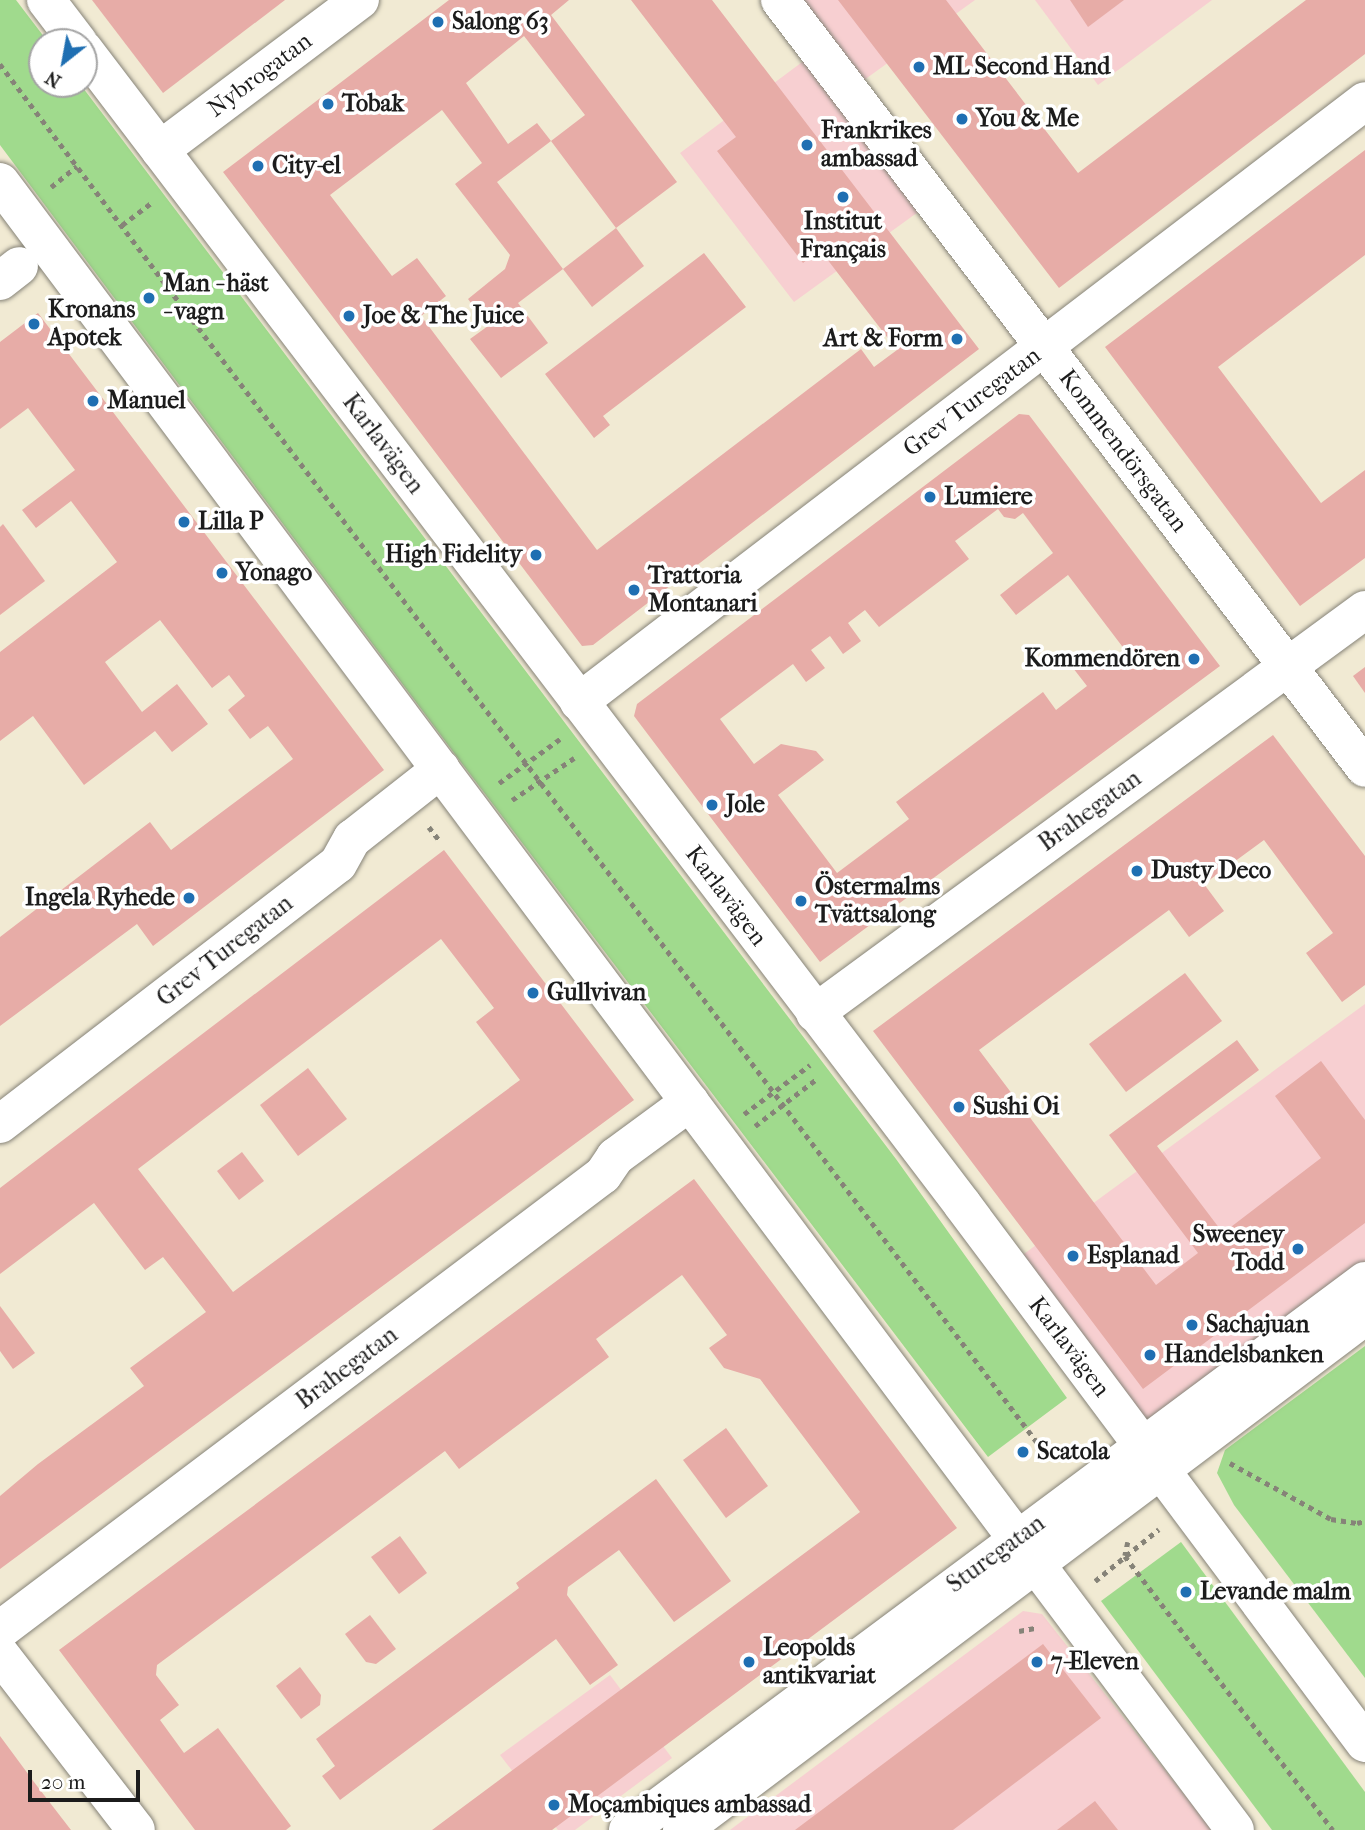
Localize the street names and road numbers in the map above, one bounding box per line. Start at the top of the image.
street label: Nybrogatan [202,27,318,123]
street label: Grev Turegatan [898,341,1046,463]
street label: Kommendörsgatan [1052,364,1194,538]
street label: Karlavägen [336,388,430,500]
street label: Brahegatan [1033,764,1147,858]
street label: Karlavägen [679,840,773,952]
street label: Grev Turegatan [151,889,299,1013]
street label: Karlavägen [1022,1291,1116,1403]
street label: Brahegatan [291,1320,403,1416]
street label: Sturegatan [941,1509,1051,1599]

